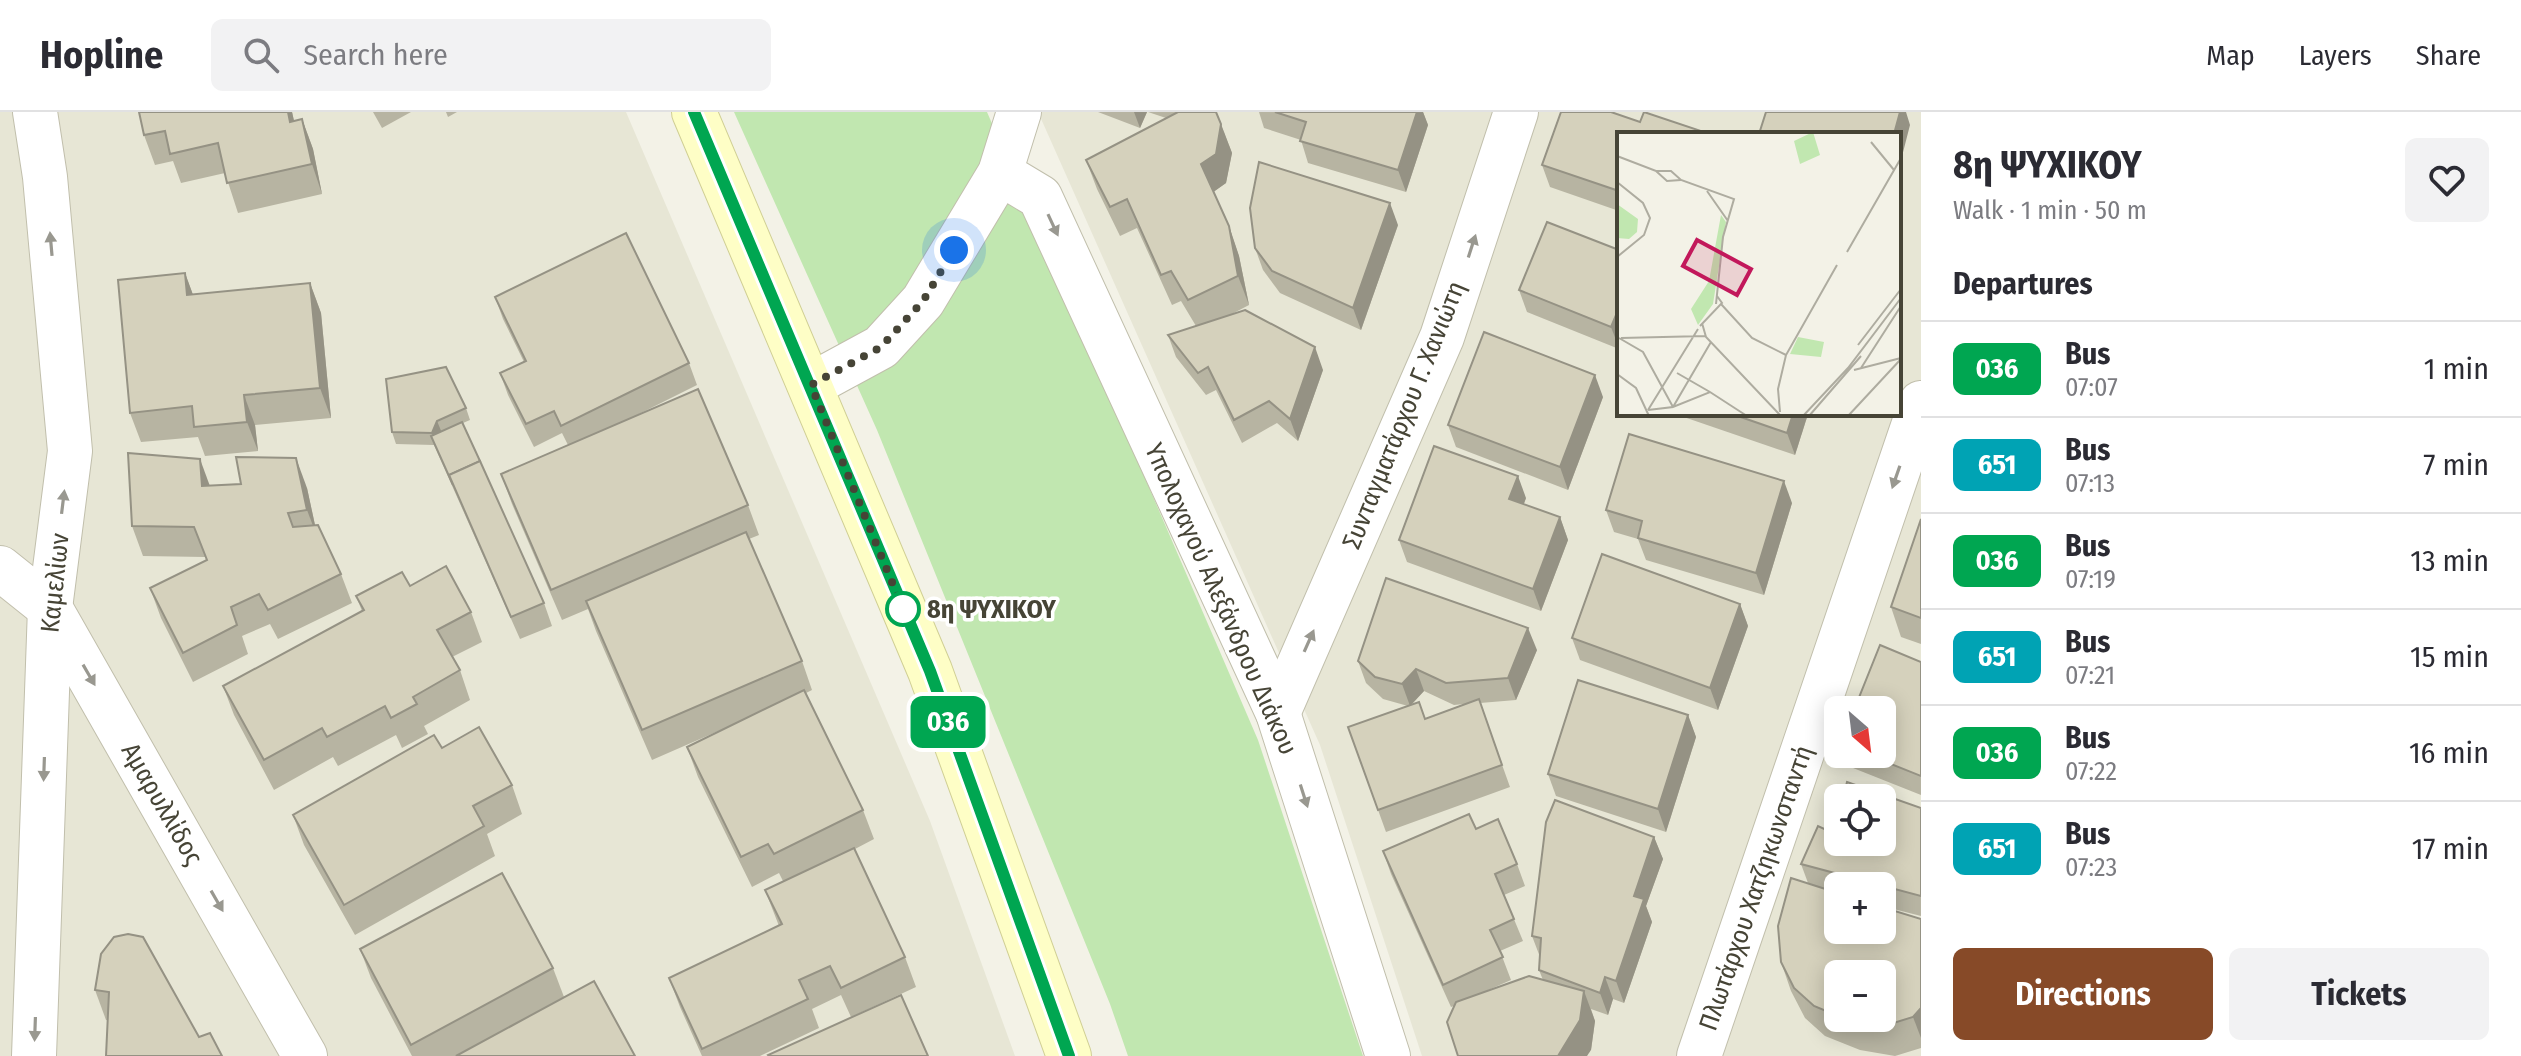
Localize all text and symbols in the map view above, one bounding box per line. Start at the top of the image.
search box [211,19,771,91]
text: Hopline [40,32,163,78]
icon: search [239,33,283,77]
text: Search here [303,37,448,73]
text: Map [2206,39,2255,72]
text: Layers [2299,39,2372,72]
text: Share [2416,39,2481,72]
inset map [1617,132,1901,416]
button: heart [2405,138,2489,222]
text: 8η ΨΥΧΙΚΟΥ [1953,142,2141,188]
text: Walk · 1 min · 50 m [1953,195,2147,226]
one-way arrow [1047,214,1060,237]
your location [934,230,974,270]
one-way arrow [44,231,57,256]
one-way arrow [1466,234,1478,258]
text: Departures [1953,266,2093,302]
street label: Συνταγματάρχου Γ. Χανιώτη [1336,277,1472,553]
text: Bus [2065,336,2110,372]
text: 1 min [2424,351,2489,387]
text: 036 [1976,352,2018,385]
text: 07:07 [2065,372,2118,403]
text: Bus [2065,432,2110,468]
street label: Υπολοχαγού Αλεξάνδρου Διάκου [1138,438,1304,760]
text: 7 min [2423,447,2489,483]
text: 651 [1978,448,2016,481]
one-way arrow [1889,465,1901,489]
text: 07:13 [2065,468,2115,499]
one-way arrow [57,489,70,514]
text: Bus [2065,528,2110,564]
street label: Καμελίων [34,531,76,634]
text: 13 min [2410,543,2489,579]
text: 036 [1976,544,2018,577]
text: 07:19 [2065,564,2116,595]
marker: 8η ΨΥΧΙΚΟΥ [886,592,920,626]
place label: 8η ΨΥΧΙΚΟΥ [927,594,1057,625]
text: Bus [2065,624,2110,660]
one-way arrow [1302,630,1315,653]
text: 15 min [2410,639,2489,675]
text: 651 [1978,640,2016,673]
text: 07:21 [2065,660,2115,691]
one-way arrow [82,664,96,687]
line badge: 036 [902,696,994,748]
north arrow [1824,696,1896,768]
map controls [1824,696,1896,1032]
text: 036 [927,705,969,738]
text: Bus [2065,720,2110,756]
text: 16 min [2409,735,2489,771]
text: 036 [1976,736,2018,769]
street label: Αμαρυλλίδος [115,737,209,871]
street label: Πλωτάρχου Χατζηκωνσταντή [1693,741,1819,1035]
text: 07:22 [2065,756,2117,787]
one-way arrow [38,757,51,782]
one-way arrow [1299,784,1311,808]
button: locate [1824,784,1896,856]
text: Bus [2065,816,2110,852]
text: 17 min [2412,831,2489,867]
text: 651 [1978,832,2016,865]
text: 07:23 [2065,852,2117,883]
button: + [1824,872,1896,944]
one-way arrow [210,890,224,913]
button: Directions [1953,948,2213,1040]
button: Tickets [2229,948,2489,1040]
button: − [1824,960,1896,1032]
one-way arrow [28,1017,41,1042]

